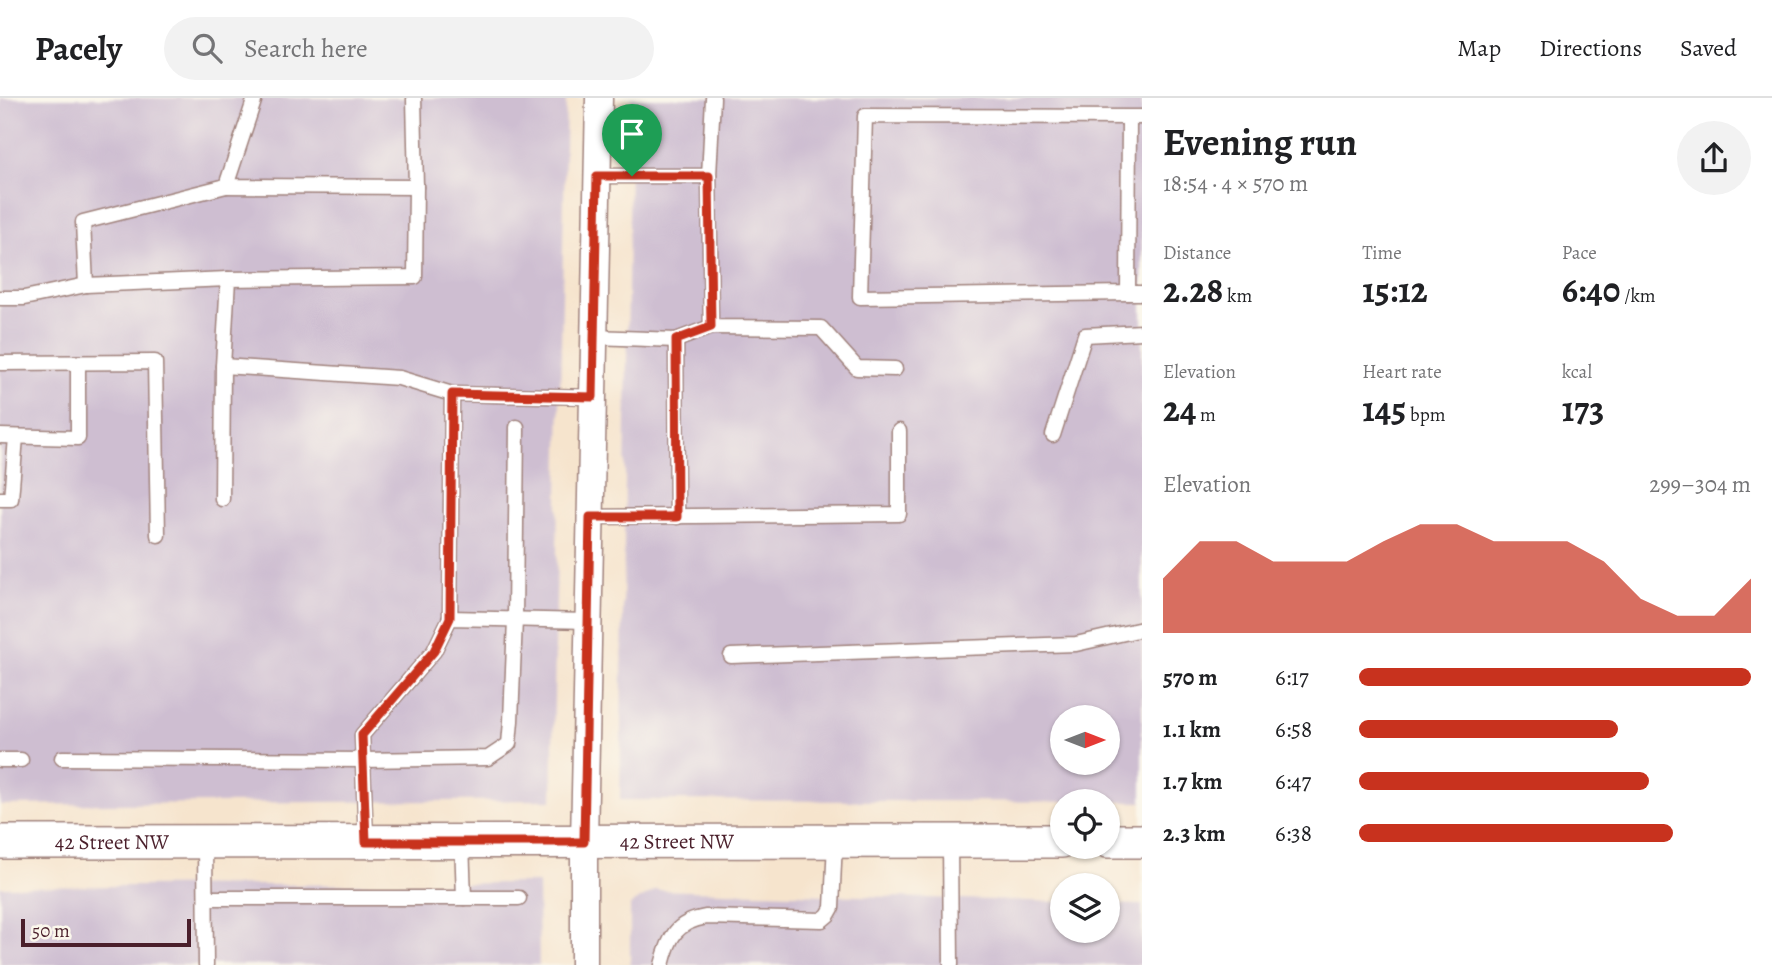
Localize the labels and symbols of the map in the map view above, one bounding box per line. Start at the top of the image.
pin [602,104,662,176]
north arrow [1050,705,1120,775]
street label: 42 Street NW [620,827,735,855]
street label: 42 Street NW [55,828,170,856]
scale bar [21,916,191,948]

